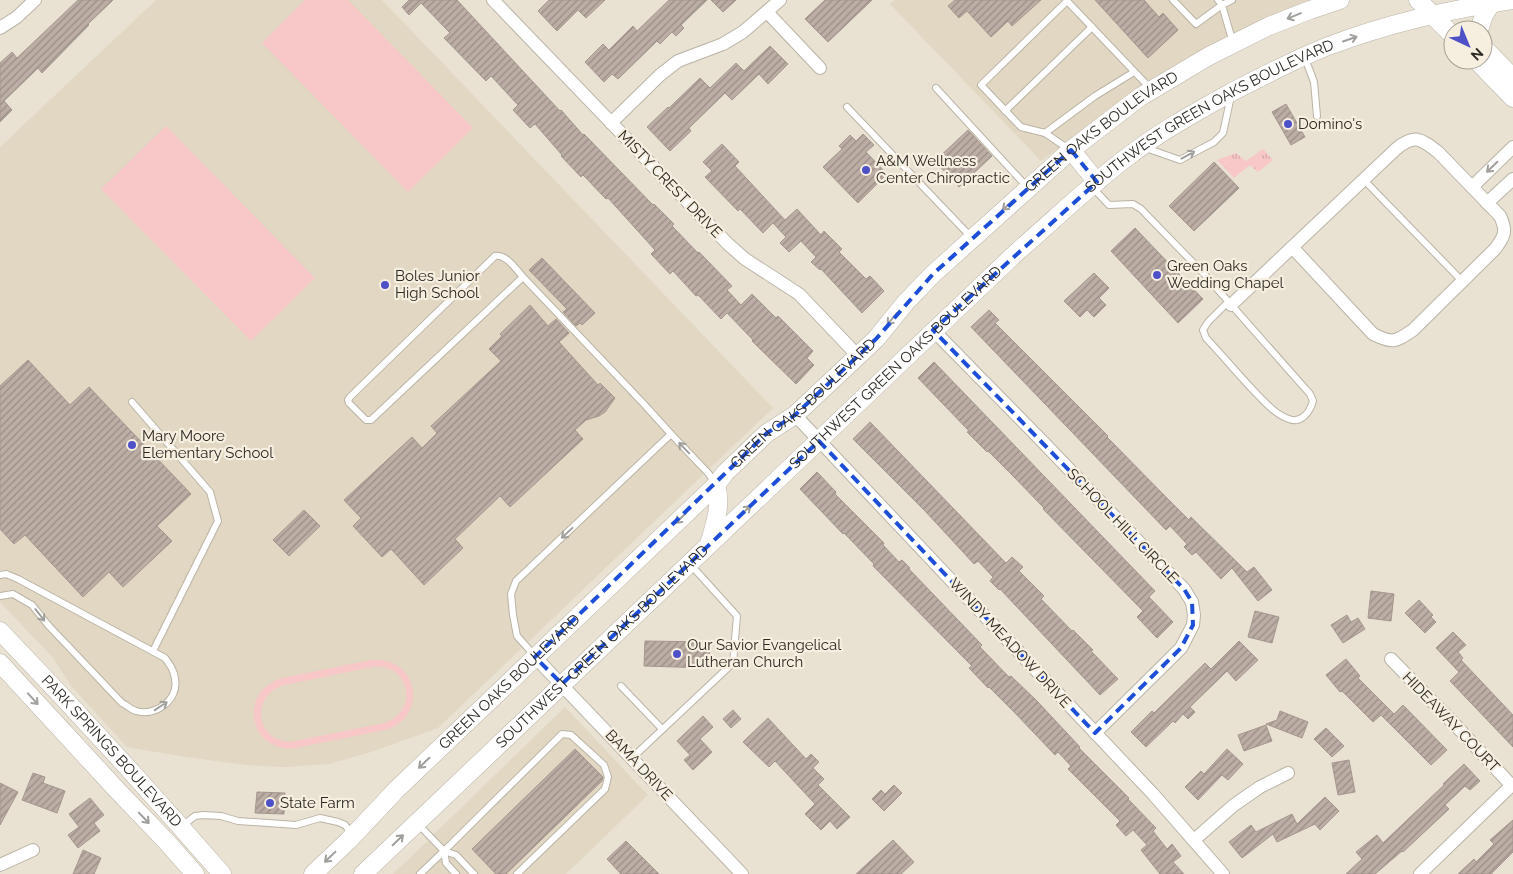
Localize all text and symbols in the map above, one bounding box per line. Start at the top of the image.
one-way arrow [1287,12,1302,22]
north arrow [1443,20,1493,70]
one-way arrow [1342,34,1357,43]
street label: SOUTHWEST GREEN OAKS BOULEVARD [1083,37,1339,201]
text: N [1468,45,1486,64]
street label: GREEN OAKS BOULEVARD [1021,69,1183,197]
place label: Domino's [1298,115,1362,133]
marker: Domino's [1282,118,1294,130]
street label: MISTY CREST DRIVE [614,126,726,242]
one-way arrow [1180,150,1195,160]
place label: A&M Wellness Center Chiropractic [876,152,1010,187]
one-way arrow [1486,161,1499,173]
marker: A&M Wellness Center Chiropractic [860,164,872,176]
one-way arrow [1001,199,1014,211]
place label: Green Oaks Wedding Chapel [1167,257,1285,292]
street label: SOUTHWEST GREEN OAKS BOULEVARD [786,262,1004,474]
place label: Boles Junior High School [395,267,480,302]
marker: Green Oaks Wedding Chapel [1151,269,1163,281]
marker: Boles Junior High School [379,279,391,291]
one-way arrow [886,312,897,325]
street label: GREEN OAKS BOULEVARD [727,333,879,473]
place label: Mary Moore Elementary School [142,427,274,462]
marker: Mary Moore Elementary School [126,439,138,451]
one-way arrow [678,442,690,454]
street label: SCHOOL HILL CIRCLE [1063,465,1183,587]
one-way arrow [738,505,751,517]
one-way arrow [674,512,687,524]
one-way arrow [560,527,573,539]
street label: SOUTHWEST GREEN OAKS BOULEVARD [493,541,711,753]
street label: WINDY MEADOW DRIVE [945,574,1075,712]
one-way arrow [35,609,46,622]
street label: GREEN OAKS BOULEVARD [434,611,584,753]
place label: Our Savior Evangelical Lutheran Church [687,636,842,671]
marker: Our Savior Evangelical Lutheran Church [671,648,683,660]
street label: HIDEAWAY COURT [1399,668,1503,776]
street label: PARK SPRINGS BOULEVARD [38,671,186,831]
one-way arrow [27,693,39,706]
one-way arrow [154,701,168,711]
street label: BAMA DRIVE [602,726,676,804]
one-way arrow [418,756,430,769]
place label: State Farm [280,794,355,812]
marker: State Farm [264,797,276,809]
one-way arrow [138,812,150,824]
one-way arrow [392,834,404,846]
one-way arrow [324,851,337,863]

